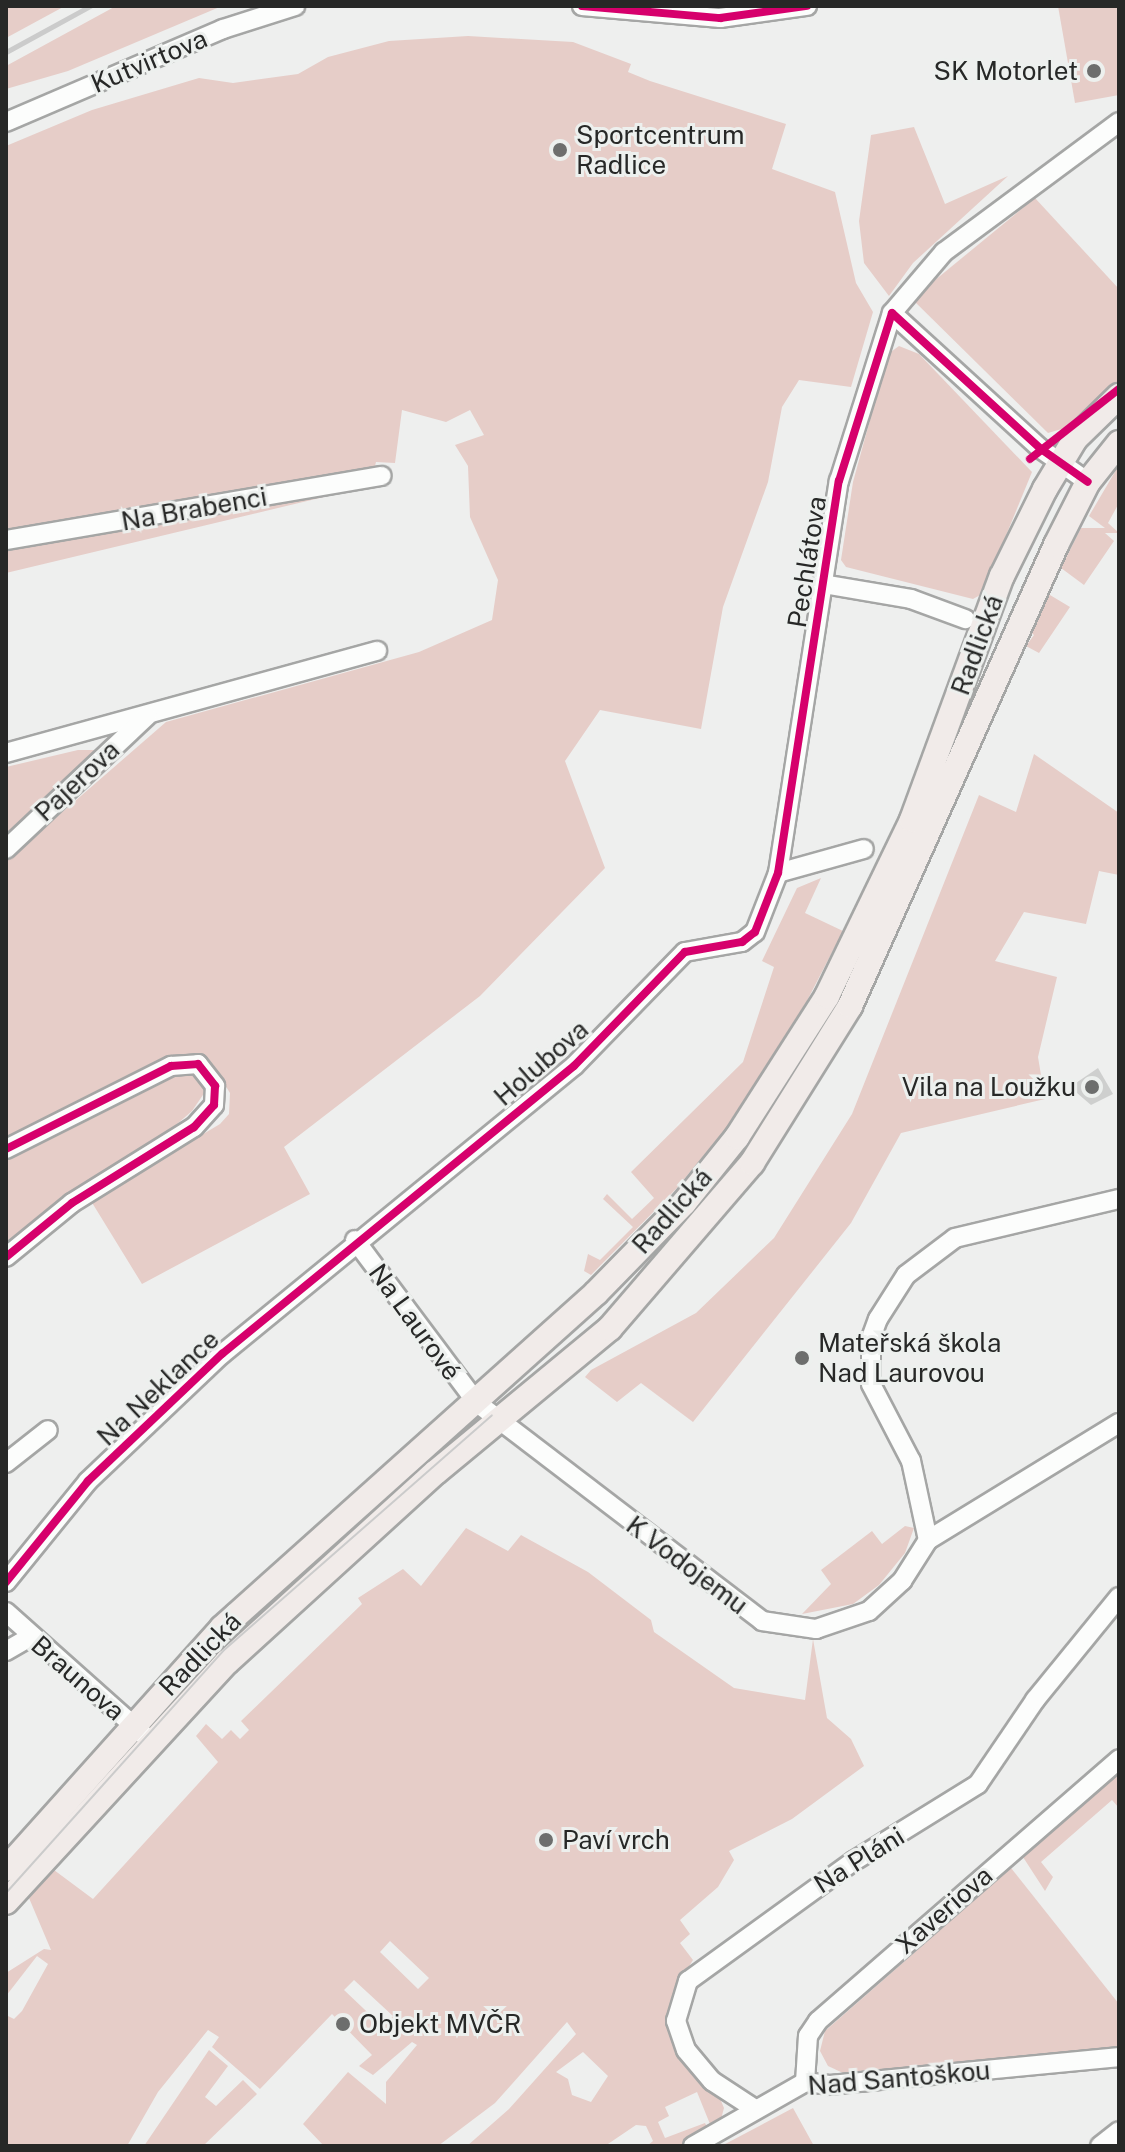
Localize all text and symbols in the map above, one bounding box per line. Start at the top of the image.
street label: Kutvirtova [86,23,212,99]
place label: SK Motorlet [934,55,1078,87]
marker: SK Motorlet [1085,62,1103,80]
place label: Sportcentrum Radlice [576,119,744,180]
marker: Sportcentrum Radlice [551,141,569,159]
street label: Na Brabenci [119,481,269,537]
street label: Pechlátova [781,494,833,630]
street label: Radlická [945,591,1009,699]
street label: Pajerova [28,734,126,828]
street label: Holubova [488,1014,594,1112]
place label: Vila na Loužku [902,1071,1076,1103]
marker: Vila na Loužku [1083,1078,1101,1096]
street label: Radlická [626,1162,718,1260]
street label: Na Laurové [362,1258,468,1386]
street label: Na Neklance [91,1324,225,1452]
place label: Mateřská škola Nad Laurovou [818,1327,1001,1388]
marker: Mateřská škola Nad Laurovou [793,1349,811,1367]
street label: K Vodojemu [620,1509,754,1621]
street label: Radlická [153,1606,247,1702]
street label: Braunova [25,1629,131,1727]
street label: Na Pláni [808,1820,910,1900]
place label: Paví vrch [562,1824,670,1856]
marker: Paví vrch [537,1831,555,1849]
street label: Xaveriova [889,1860,999,1960]
place label: Objekt MVČR [359,2008,521,2040]
marker: Objekt MVČR [334,2015,352,2033]
street label: Nad Santoškou [806,2054,992,2102]

